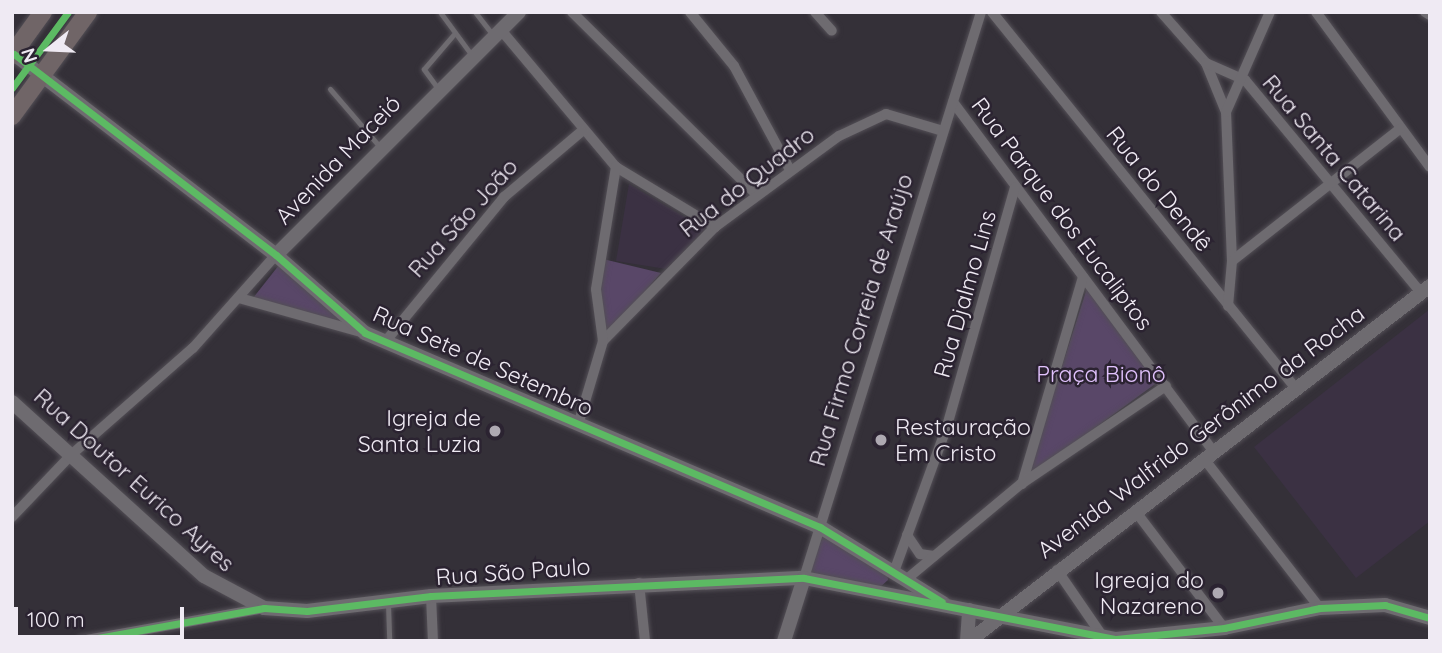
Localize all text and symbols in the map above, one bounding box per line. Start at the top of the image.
north arrow [14,14,84,84]
text: N [15,45,43,66]
street label: Rua Santa Catarina [1256,69,1412,247]
street label: Avenida Maceió [270,90,406,230]
street label: Rua Parque dos Eucaliptos [966,92,1158,336]
street label: Rua do Quadro [674,121,820,243]
street label: Rua do Dendê [1100,121,1218,257]
street label: Rua São João [402,153,524,283]
street label: Rua Firmo Correia de Araújo [803,170,919,470]
street label: Rua Djalmo Lins [928,207,1002,381]
street label: Rua Sete de Setembro [369,300,597,422]
street label: Avenida Walfrido Gerônimo da Rocha [1032,300,1370,564]
park label: Praça Bionô [1036,360,1166,388]
street label: Rua Doutor Eurico Ayres [28,383,240,577]
place label: Igreja de Santa Luzia [358,404,481,458]
place label: Restauração Em Cristo [895,413,1031,467]
marker: Igreja de Santa Luzia [487,423,503,439]
marker: Restauração Em Cristo [873,432,889,448]
street label: Rua São Paulo [435,553,591,591]
place label: Igreaja do Nazareno [1094,566,1204,620]
marker: Igreaja do Nazareno [1210,585,1226,601]
scale bar [18,594,187,638]
text: 100 m [27,606,85,632]

